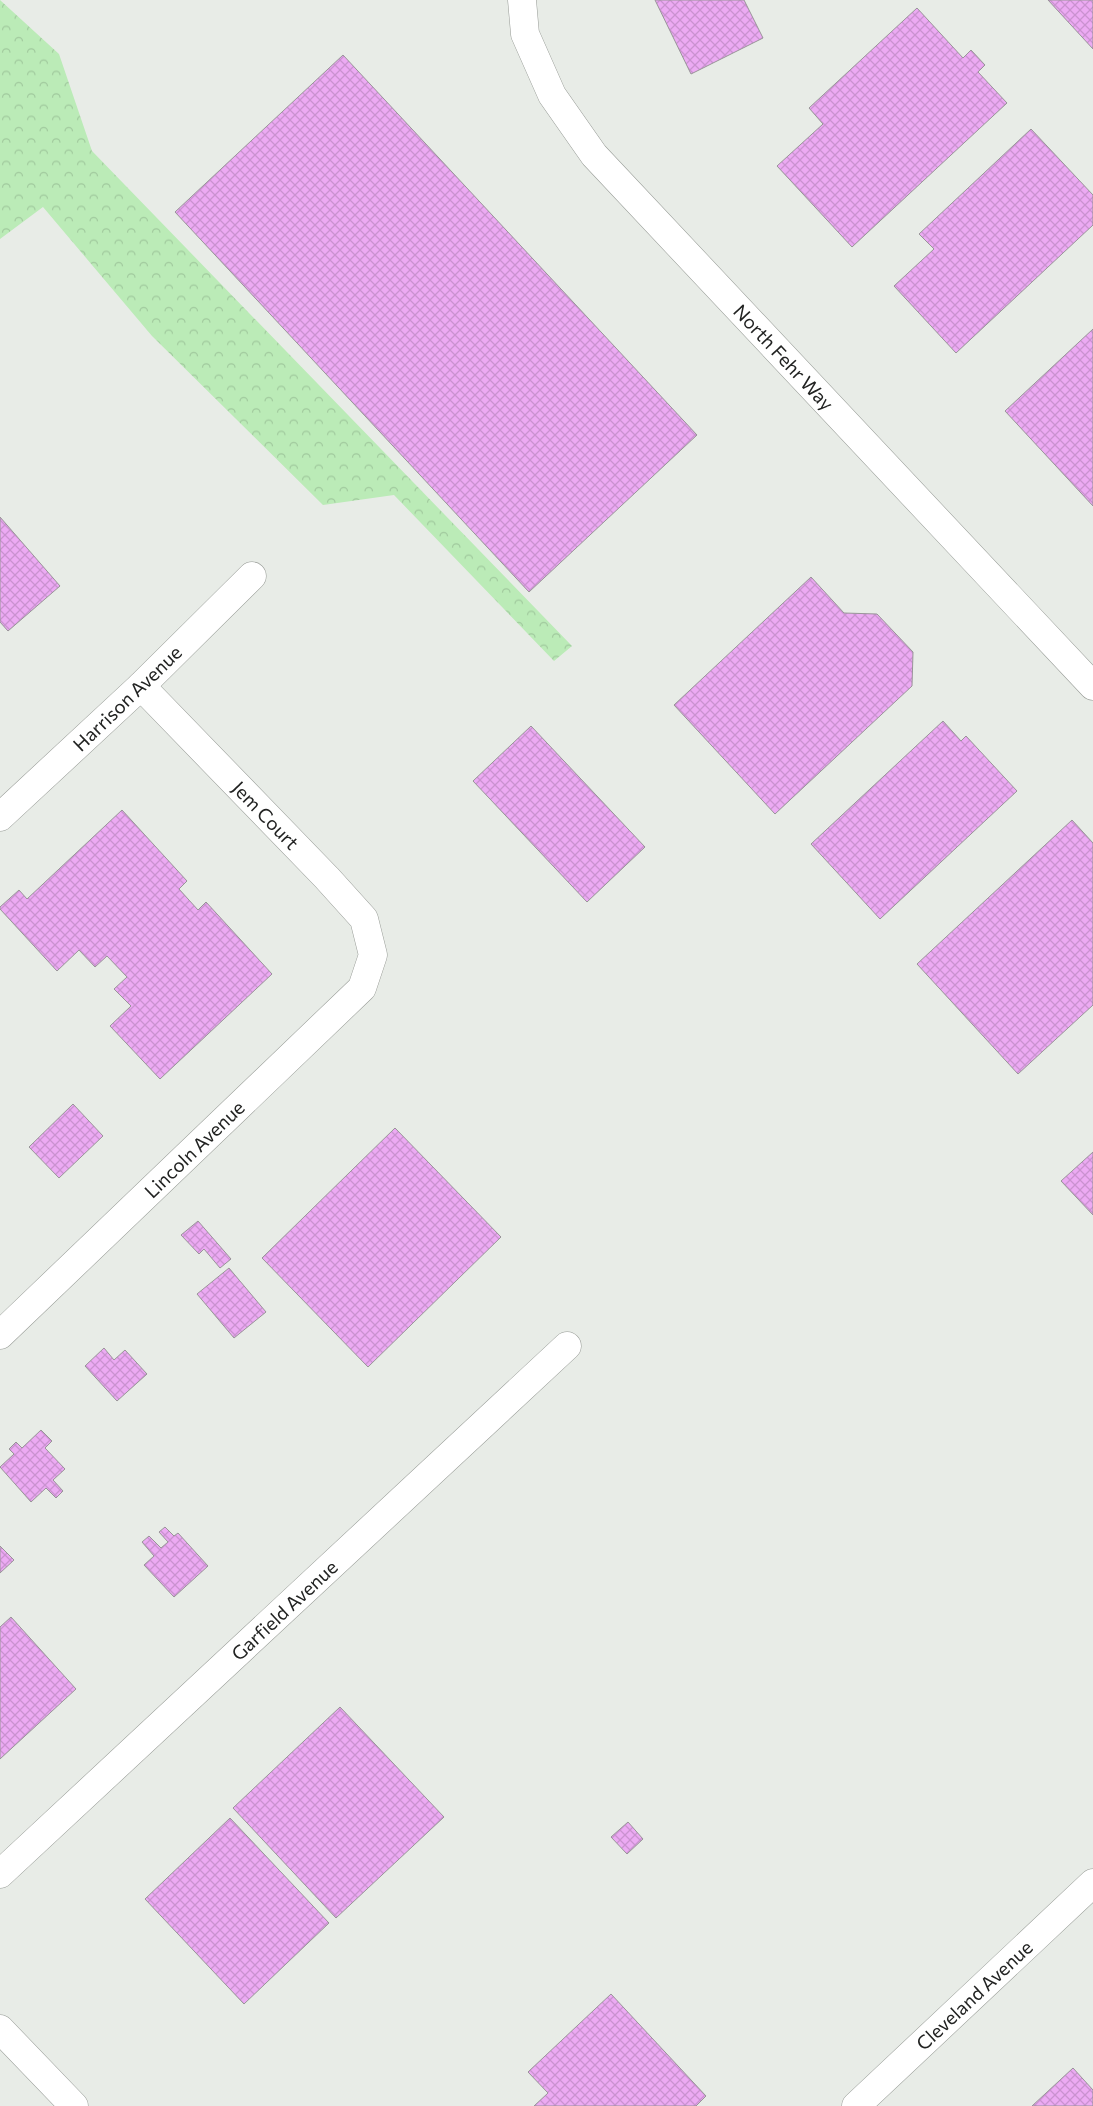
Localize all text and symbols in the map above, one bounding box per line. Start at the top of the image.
street label: North Fehr Way [729,299,839,415]
street label: Harrison Avenue [68,640,186,756]
street label: Jem Court [228,776,304,854]
street label: Lincoln Avenue [139,1096,249,1202]
street label: Garfield Avenue [226,1555,342,1665]
street label: Cleveland Avenue [911,1935,1037,2055]

